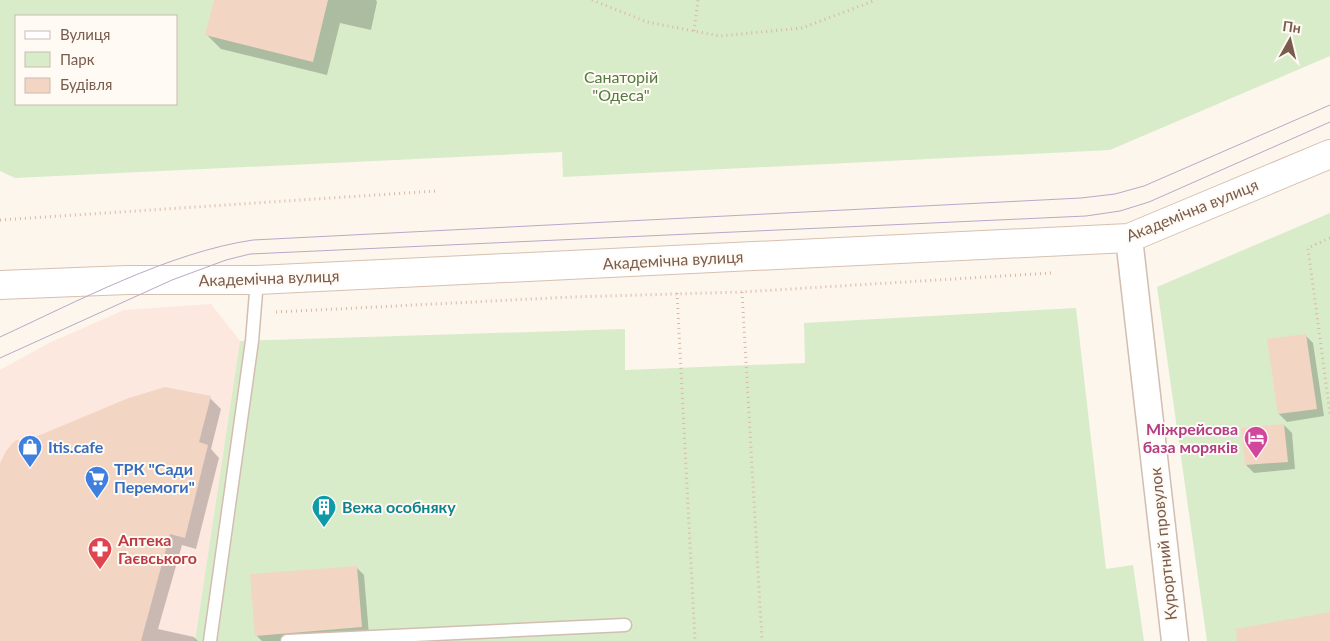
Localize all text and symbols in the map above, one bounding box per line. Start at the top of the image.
legend [15,15,178,105]
north arrow [1265,15,1315,65]
text: Пн [1282,17,1302,36]
text: Вулиця [60,25,110,43]
text: Парк [60,50,95,68]
park label: Санаторій "Одеса" [584,67,658,104]
text: Будівля [60,75,112,93]
street label: Академічна вулиця [1123,174,1261,245]
street label: Академічна вулиця [602,246,744,273]
street label: Академічна вулиця [198,266,340,289]
place label: Міжрейсова база моряків [1143,419,1238,456]
hotel icon: Міжрейсова база моряків [1243,425,1269,459]
shop icon: Itis.cafe [17,434,43,468]
place label: Itis.cafe [48,437,104,456]
place label: ТРК "Сади Перемоги" [114,459,195,496]
supermarket icon: ТРК "Сади Перемоги" [84,465,110,499]
street label: Курортний провулок [1145,466,1180,621]
building icon: Вежа особняку [311,494,337,528]
place label: Вежа особняку [342,497,456,516]
place label: Аптека Гаєвського [117,530,197,567]
pharmacy icon: Аптека Гаєвського [87,536,113,570]

